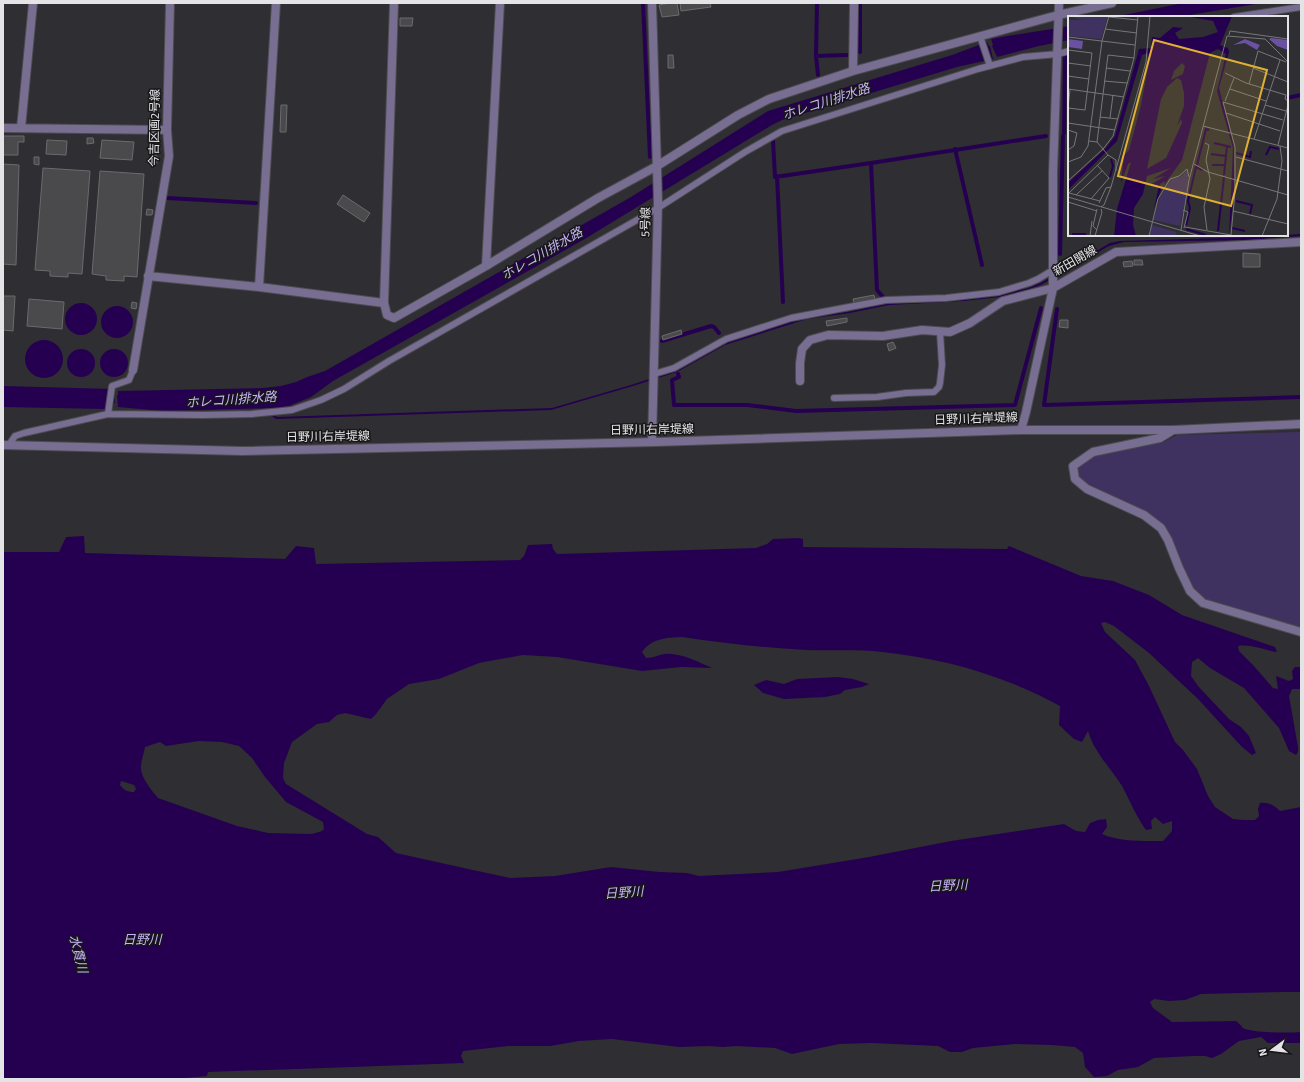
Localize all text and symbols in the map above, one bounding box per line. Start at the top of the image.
inset map [1068,16,1288,236]
water label: ホレコ川排水路 [780,79,873,125]
street label: 今吉区画2号線 [146,89,164,167]
street label: 5号線 [637,207,655,237]
water label: ホレコ川排水路 [498,223,587,285]
street label: 新田開線 [1050,242,1100,280]
water label: ホレコ川排水路 [185,388,278,412]
street label: 日野川右岸堤線 [934,409,1018,429]
street label: 日野川右岸堤線 [610,421,694,439]
street label: 日野川右岸堤線 [286,428,370,446]
water label: 日野川 [928,876,970,896]
water label: 日野川 [604,883,646,903]
water label: 日野川 [122,931,163,949]
water label: 水貫川 [65,933,92,977]
north arrow [1252,1030,1292,1070]
text: N [1255,1047,1271,1058]

